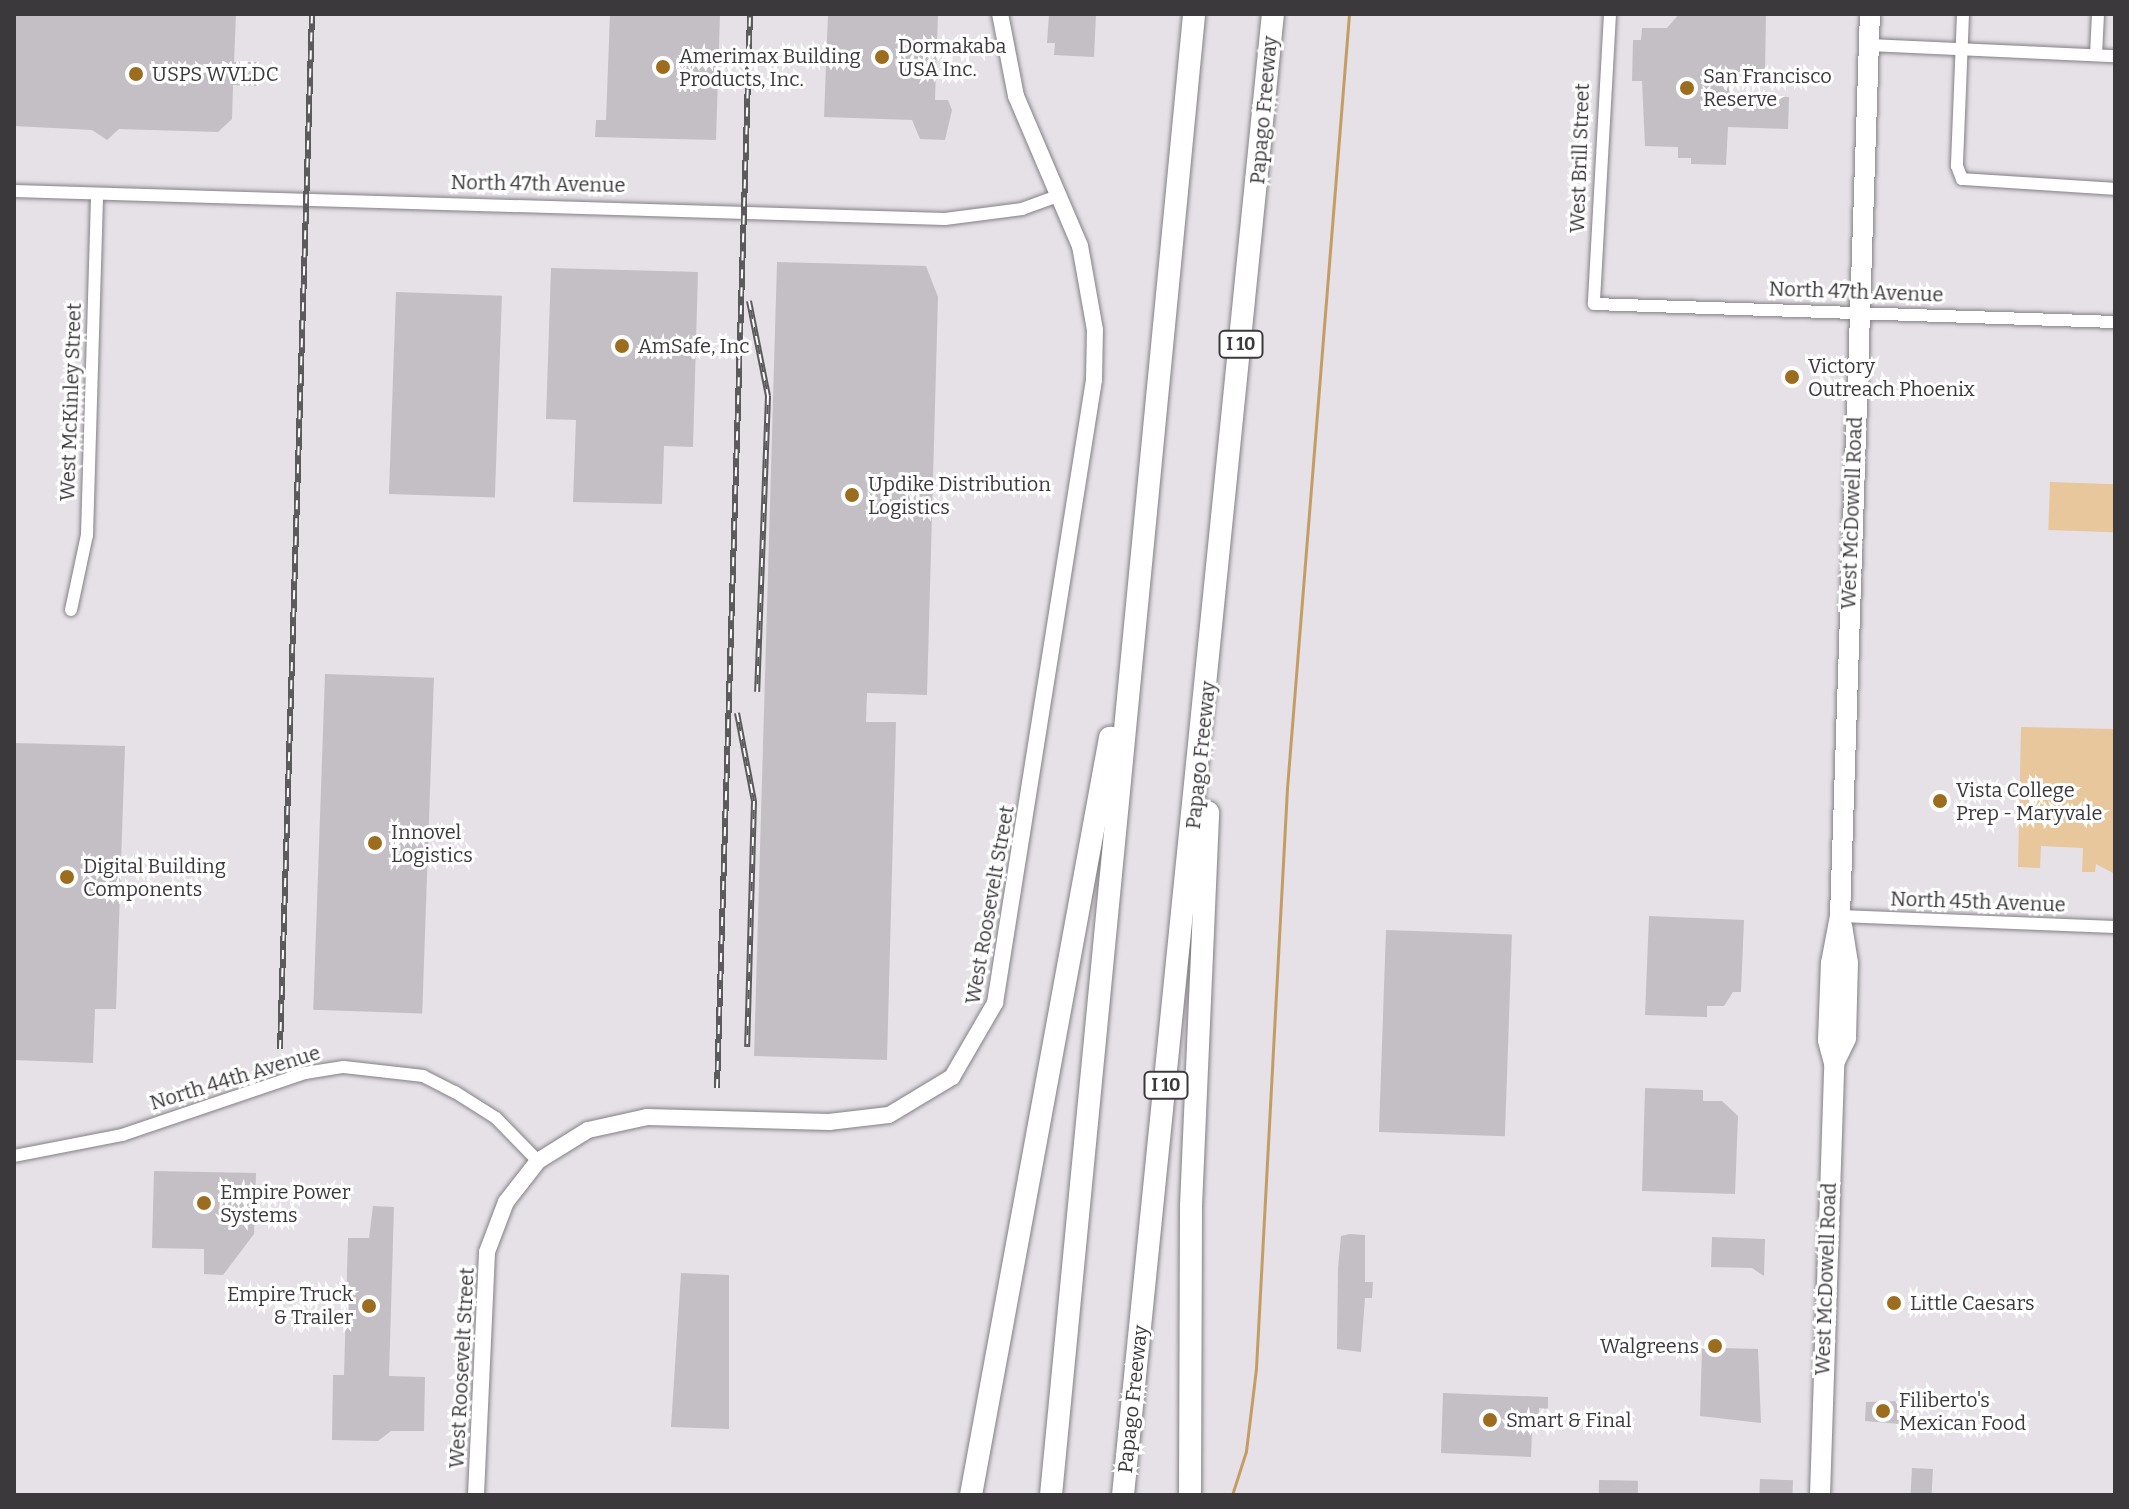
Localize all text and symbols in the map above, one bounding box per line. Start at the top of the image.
place label: Dormakaba USA Inc. [898,34,1007,81]
street label: Papago Freeway [1246,35,1282,185]
place label: Amerimax Building Products, Inc. [679,44,861,91]
marker: Dormakaba USA Inc. [873,48,891,66]
marker: Amerimax Building Products, Inc. [654,58,672,76]
place label: USPS WVLDC [152,62,279,86]
place label: San Francisco Reserve [1703,64,1832,111]
marker: USPS WVLDC [127,65,145,83]
marker: San Francisco Reserve [1678,79,1696,97]
street label: West Brill Street [1565,83,1595,233]
street label: North 47th Avenue [451,170,625,198]
street label: North 47th Avenue [1768,277,1944,307]
street label: West McKinley Street [56,303,86,501]
road number: I 10 [1217,330,1265,358]
place label: AmSafe, Inc [638,334,749,358]
marker: AmSafe, Inc [613,337,631,355]
place label: Victory Outreach Phoenix [1808,354,1975,401]
marker: Victory Outreach Phoenix [1783,368,1801,386]
street label: West McDowell Road [1837,416,1867,610]
place label: Updike Distribution Logistics [868,472,1051,519]
marker: Updike Distribution Logistics [843,486,861,504]
street label: Papago Freeway [1181,680,1221,830]
place label: Vista College Prep - Maryvale [1956,778,2102,825]
marker: Vista College Prep - Maryvale [1931,792,1949,810]
street label: West Roosevelt Street [961,804,1019,1006]
place label: Innovel Logistics [391,820,473,867]
marker: Innovel Logistics [366,834,384,852]
place label: Digital Building Components [83,854,226,901]
marker: Digital Building Components [58,868,76,886]
street label: North 45th Avenue [1890,887,2066,917]
street label: North 44th Avenue [147,1041,323,1115]
road number: I 10 [1142,1071,1190,1099]
place label: Empire Power Systems [220,1180,351,1227]
street label: West McDowell Road [1811,1182,1841,1376]
marker: Empire Power Systems [195,1194,213,1212]
street label: West Roosevelt Street [445,1267,479,1469]
place label: Empire Truck & Trailer [227,1282,353,1329]
place label: Little Caesars [1910,1291,2035,1315]
marker: Little Caesars [1885,1294,1903,1312]
marker: Empire Truck & Trailer [360,1297,378,1315]
street label: Papago Freeway [1113,1324,1153,1474]
place label: Walgreens [1600,1334,1699,1358]
marker: Walgreens [1706,1337,1724,1355]
place label: Filiberto's Mexican Food [1899,1388,2026,1435]
marker: Filiberto's Mexican Food [1874,1402,1892,1420]
place label: Smart & Final [1506,1408,1631,1432]
marker: Smart & Final [1481,1411,1499,1429]

